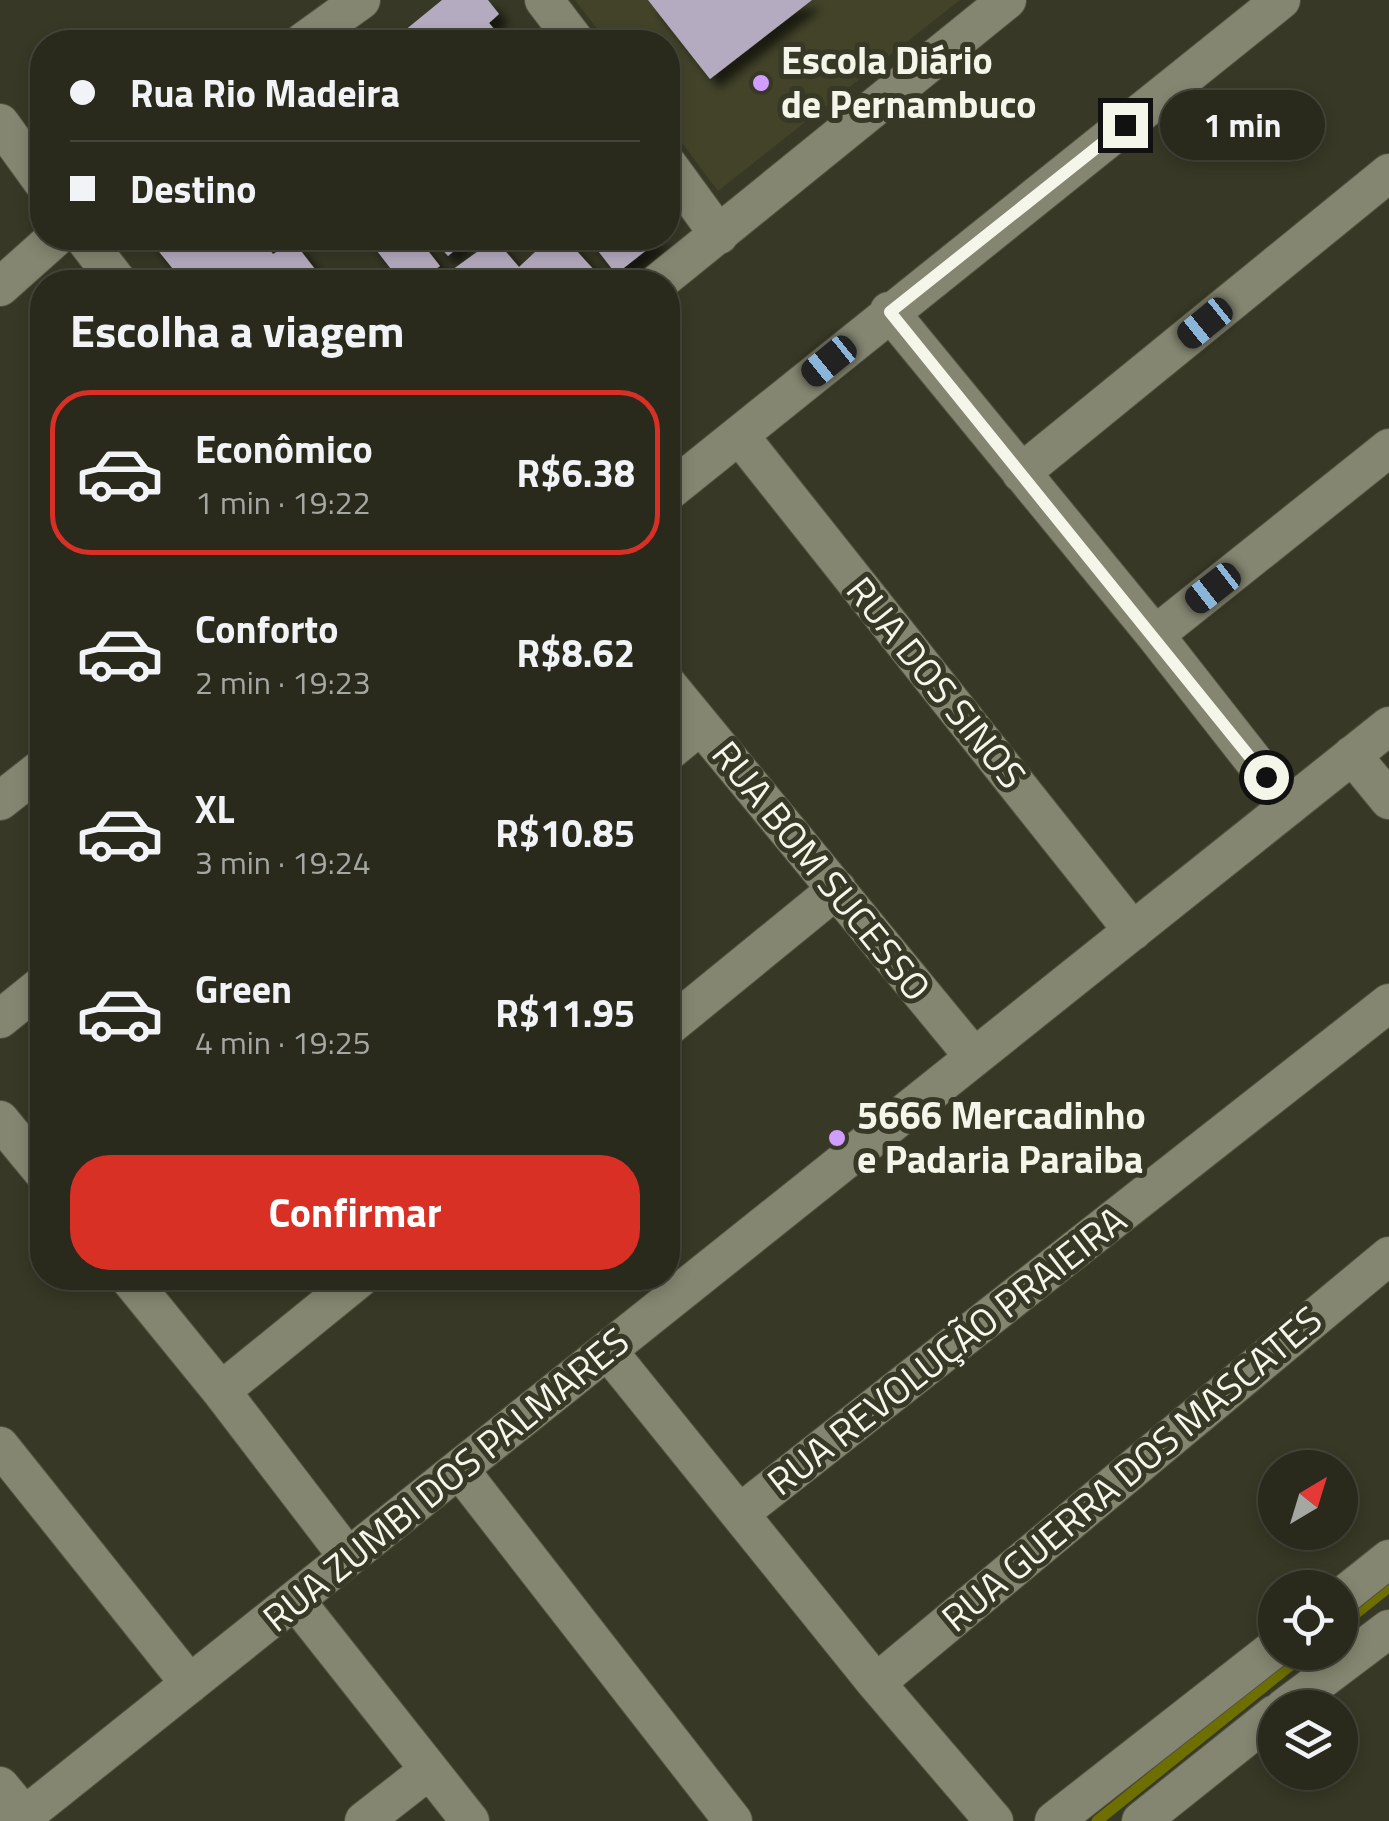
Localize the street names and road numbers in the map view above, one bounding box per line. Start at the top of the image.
street label: RUA DOS SINOS [833,564,1041,801]
street label: RUA BOM SUCESSO [698,728,945,1013]
street label: RUA REVOLUÇÃO PRAIEIRA [754,1191,1138,1509]
street label: RUA GUERRA DOS MASCATES [928,1291,1334,1645]
street label: RUA ZUMBI DOS PALMARES [250,1313,641,1645]

